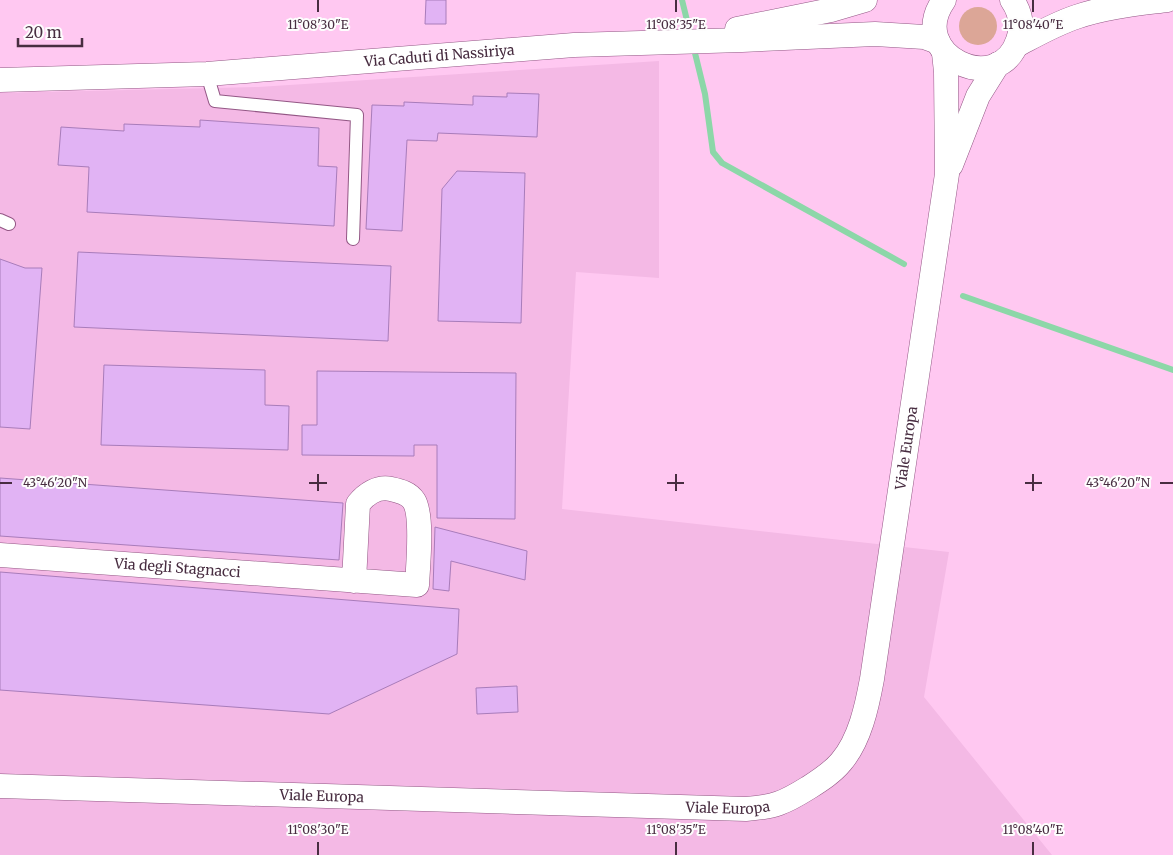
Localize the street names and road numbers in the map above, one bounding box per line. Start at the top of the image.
street label: Via Caduti di Nassiriya [362,41,516,71]
street label: Viale Europa [891,405,921,492]
street label: Via degli Stagnacci [113,554,242,581]
street label: Viale Europa [278,786,365,806]
street label: Viale Europa [684,797,772,818]

